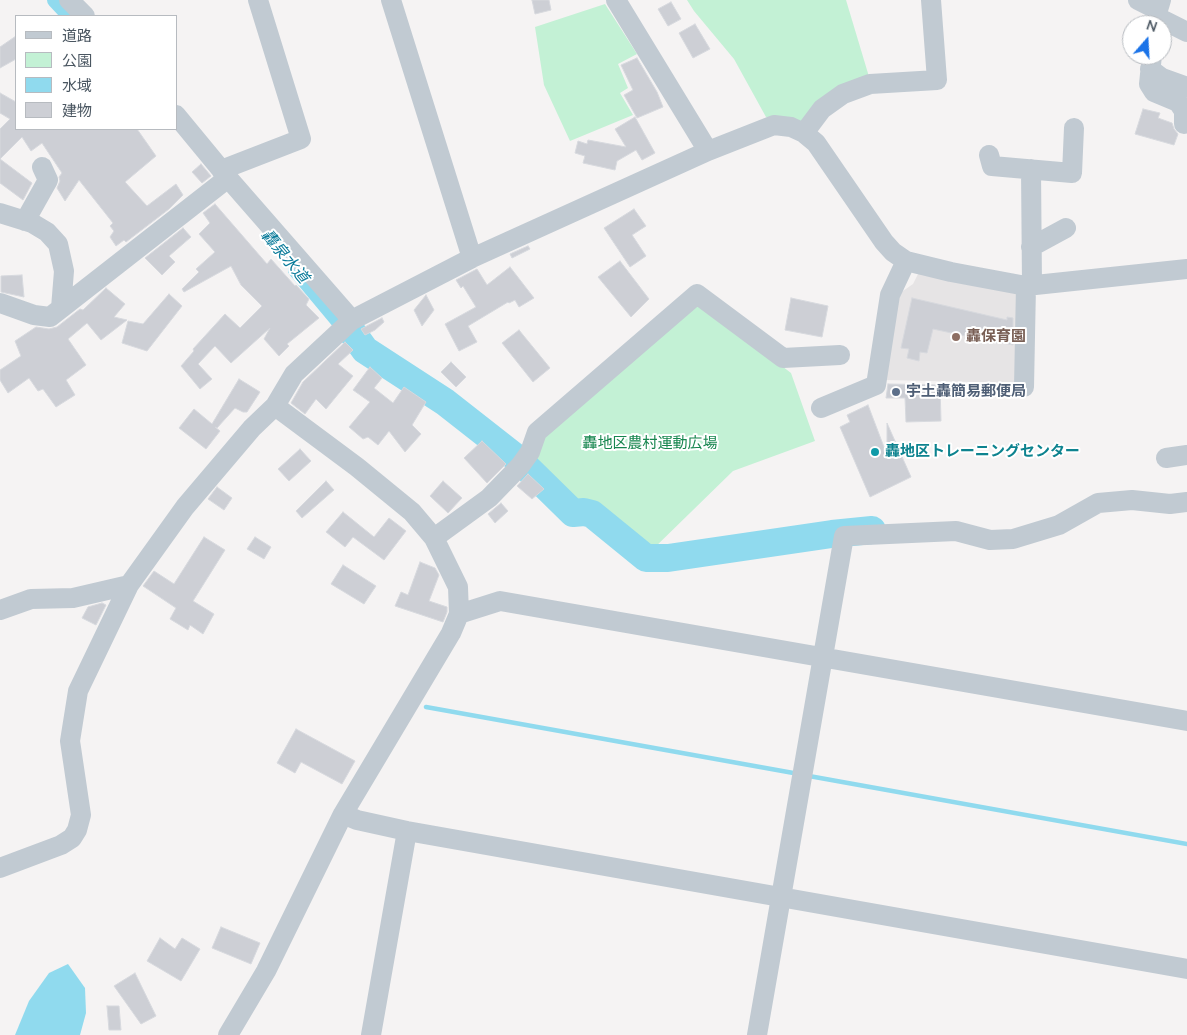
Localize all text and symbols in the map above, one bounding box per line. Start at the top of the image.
legend [15,15,178,130]
north arrow [1122,15,1172,65]
text: N [1144,16,1160,37]
text: 道路 [62,26,92,46]
text: 公園 [62,51,92,71]
text: 水域 [62,76,92,96]
text: 建物 [62,101,92,121]
water label: 轟泉水道 [256,226,312,288]
place label: 轟保育園 [966,328,1026,346]
marker: 轟保育園 [950,331,962,343]
place label: 宇土轟簡易郵便局 [906,383,1026,401]
marker: 宇土轟簡易郵便局 [890,386,902,398]
park label: 轟地区農村運動広場 [583,435,717,453]
place label: 轟地区トレーニングセンター [885,443,1080,461]
marker: 轟地区トレーニングセンター [869,446,881,458]

